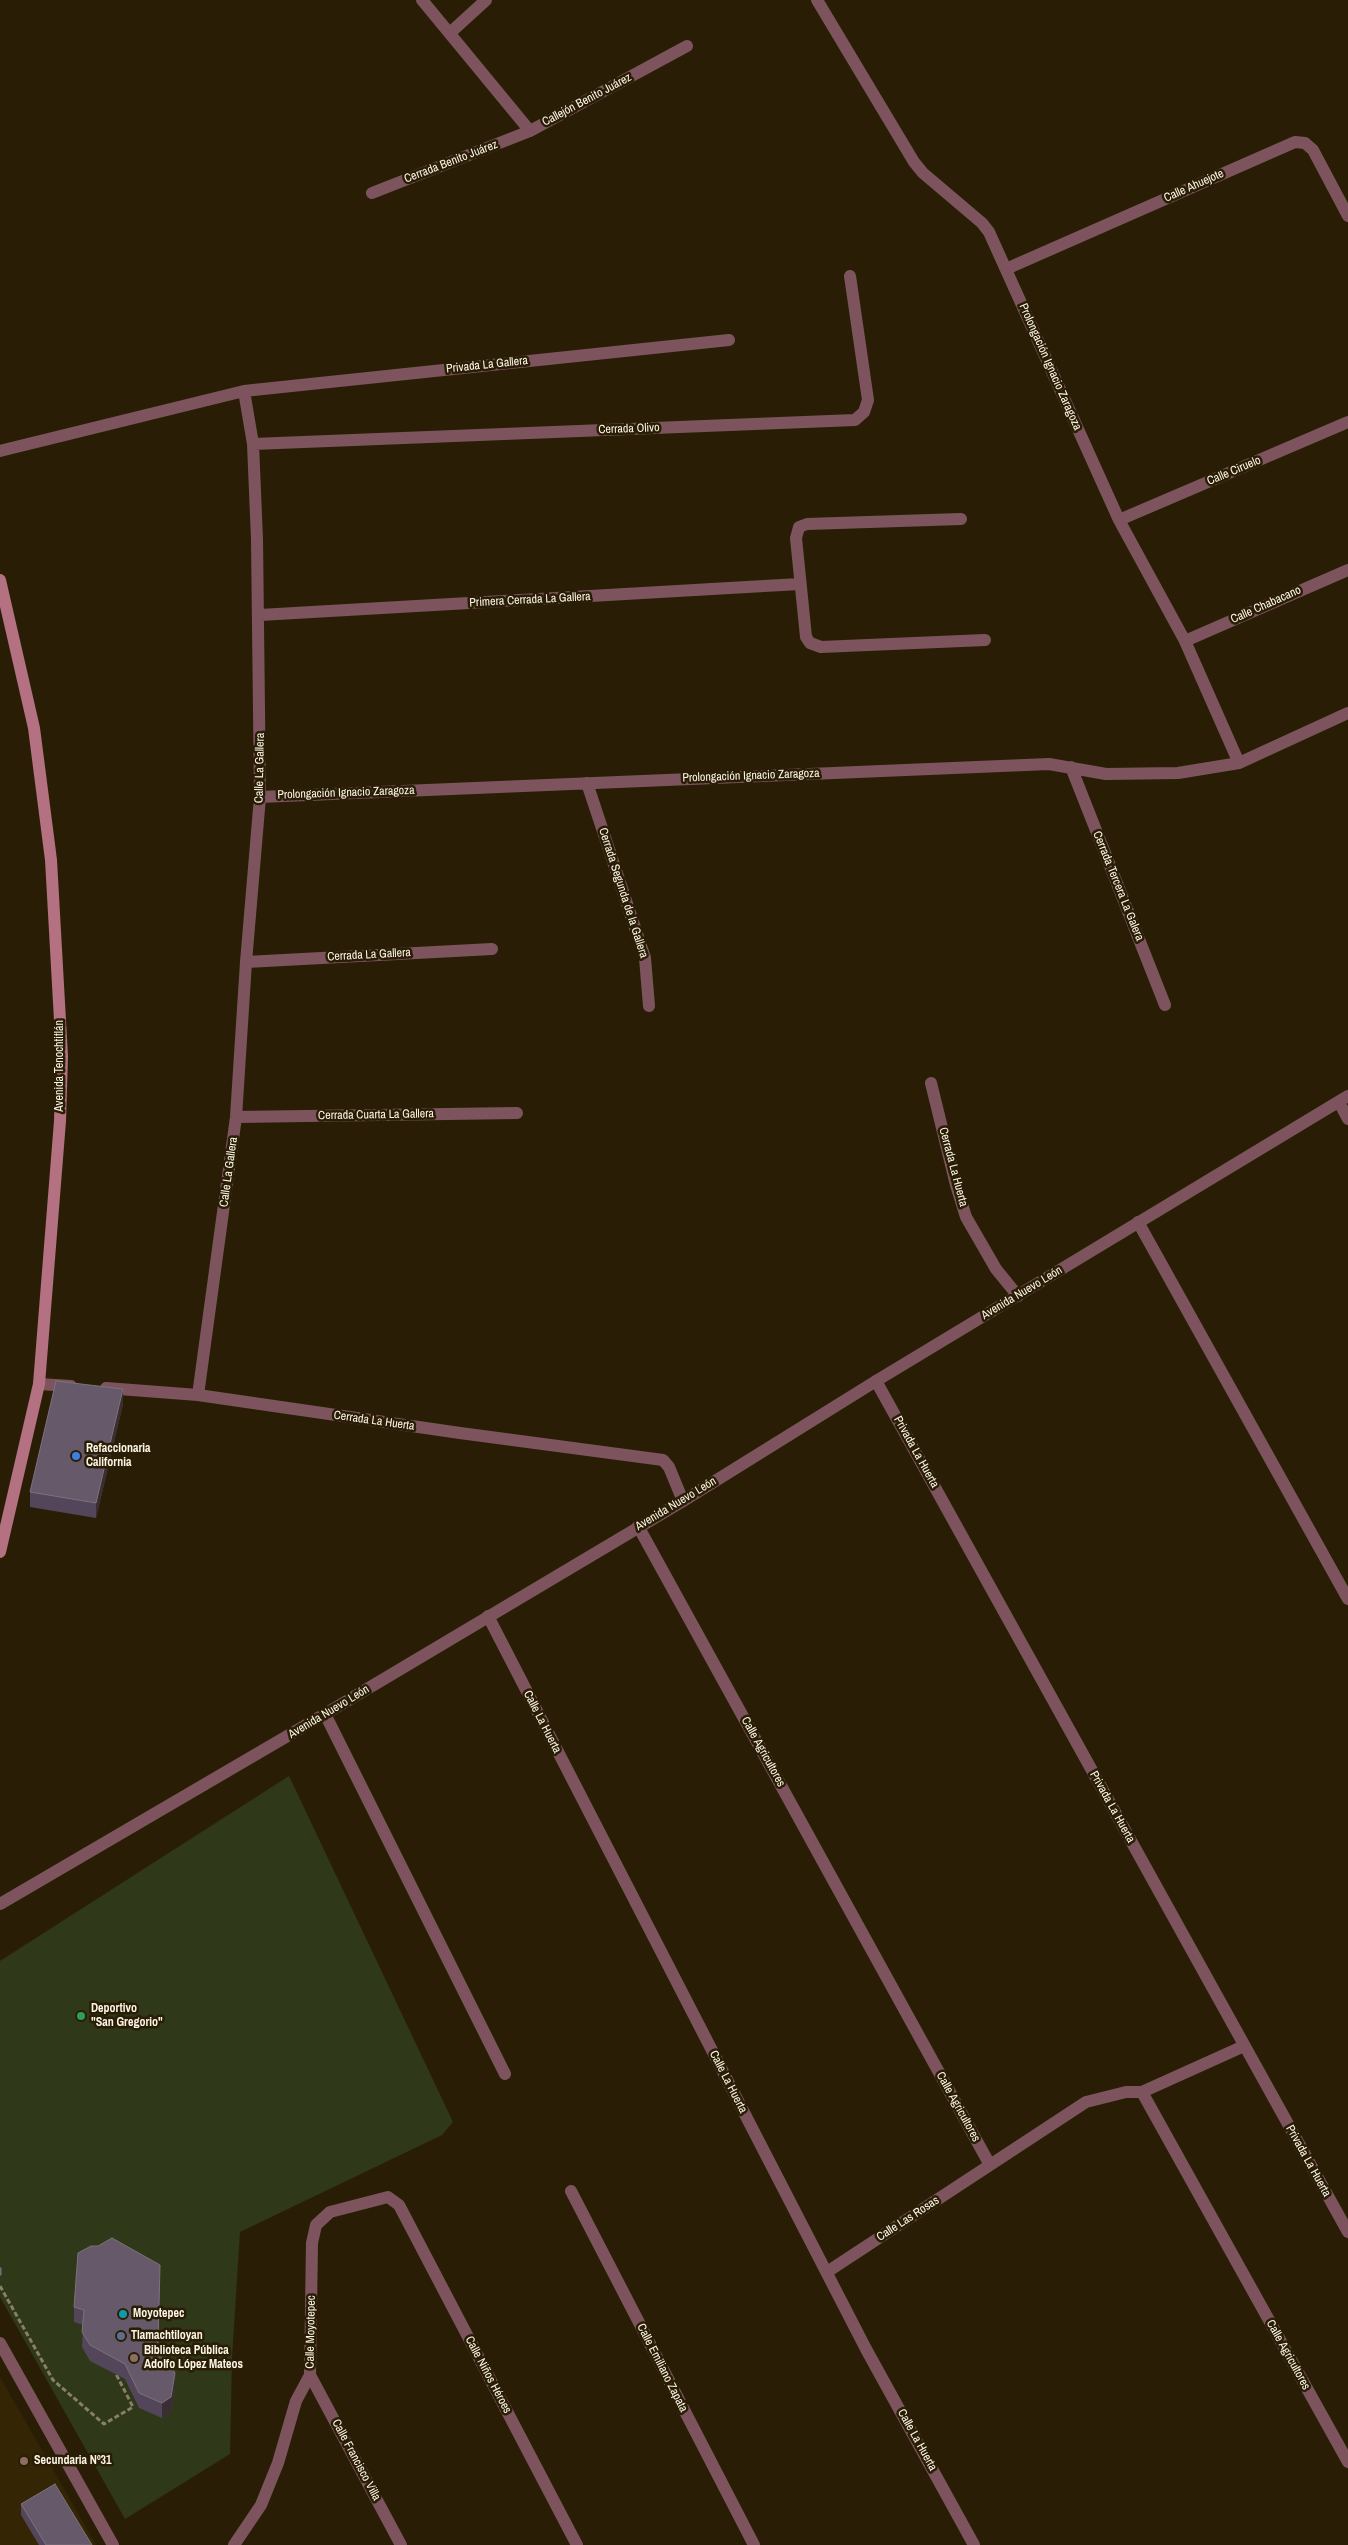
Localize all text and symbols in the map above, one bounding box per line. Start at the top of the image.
street label: Callejón Benito Juárez [540,70,634,130]
street label: Cerrada Benito Juárez [402,138,500,186]
street label: Calle Ahuejote [1162,166,1226,206]
street label: Prolongación Ignacio Zaragoza [1015,301,1085,433]
street label: Privada La Gallera [445,354,529,376]
street label: Cerrada Olivo [598,421,660,437]
street label: Calle Ciruelo [1205,453,1263,489]
street label: Calle Chabacano [1229,583,1303,627]
street label: Primera Cerrada La Gallera [469,590,591,610]
street label: Calle La Gallera [252,733,268,803]
street label: Prolongación Ignacio Zaragoza [682,766,820,786]
street label: Prolongación Ignacio Zaragoza [277,783,415,803]
street label: Cerrada Segunda de la Gallera [595,826,651,960]
street label: Cerrada Tercera La Galera [1089,829,1147,943]
street label: Cerrada La Gallera [327,946,411,964]
street label: Avenida Tenochtitlán [53,1020,67,1112]
street label: Cerrada Cuarta La Gallera [318,1107,434,1123]
street label: Cerrada La Huerta [935,1126,971,1208]
street label: Calle La Gallera [217,1136,241,1208]
street label: Avenida Nuevo León [979,1263,1065,1323]
street label: Cerrada La Huerta [333,1408,415,1434]
street label: Privada La Huerta [890,1414,942,1490]
place label: Refaccionaria California [86,1442,151,1470]
marker: Refaccionaria California [70,1450,82,1462]
street label: Avenida Nuevo León [633,1474,719,1534]
street label: Avenida Nuevo León [286,1682,372,1742]
street label: Calle La Huerta [520,1688,564,1756]
street label: Calle Agricultores [738,1715,788,1789]
street label: Privada La Huerta [1086,1769,1138,1845]
place label: Deportivo "San Gregorio" [91,2002,163,2030]
marker: Deportivo "San Gregorio" [75,2010,87,2022]
street label: Calle La Huerta [706,2048,750,2116]
street label: Calle Agricultores [933,2070,983,2144]
street label: Privada La Huerta [1282,2123,1334,2199]
street label: Calle Las Rosas [874,2193,942,2245]
street label: Calle Moyotepec [303,2295,319,2369]
place label: Moyotepec [133,2307,184,2321]
marker: Moyotepec [117,2308,129,2320]
street label: Calle Agricultores [1263,2318,1313,2392]
street label: Calle Emiliano Zapata [633,2321,691,2415]
place label: Tlamachtiloyan [131,2329,203,2343]
marker: Tlamachtiloyan [115,2330,127,2342]
street label: Calle Niños Héroes [462,2334,514,2416]
place label: Biblioteca Pública Adolfo López Mateos [144,2344,243,2372]
marker: Biblioteca Pública Adolfo López Mateos [128,2352,140,2364]
street label: Calle La Huerta [894,2407,940,2473]
street label: Calle Francisco Villa [329,2417,383,2503]
place label: Secundaria Nº31 [34,2454,111,2468]
marker: Secundaria Nº31 [18,2455,30,2467]

